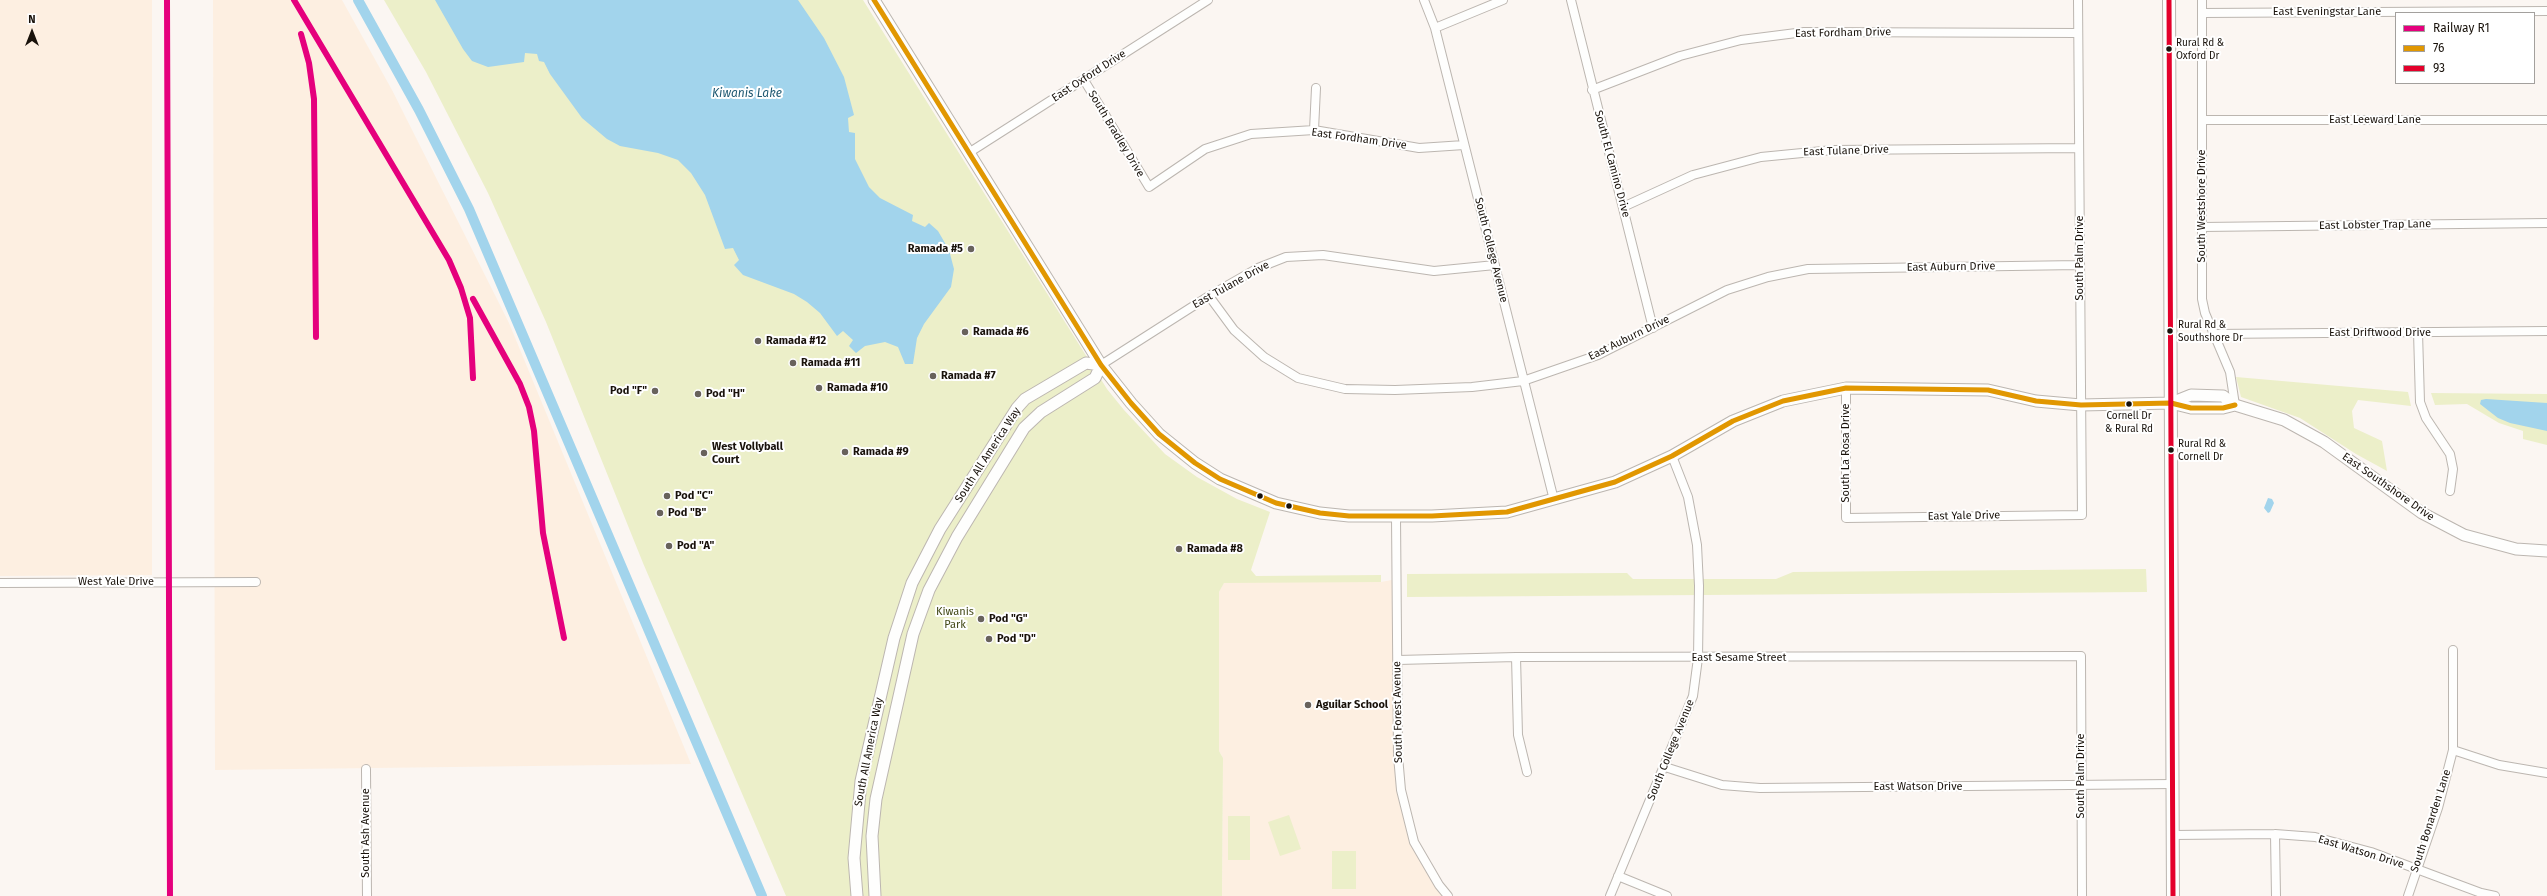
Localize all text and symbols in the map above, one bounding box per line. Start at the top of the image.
street label: East Eveningstar Lane [2273,5,2381,19]
north arrow [12,12,52,52]
legend [2395,12,2535,84]
text: N [28,13,36,26]
text: Railway R1 [2433,21,2490,35]
street label: East Fordham Drive [1795,26,1891,40]
place label: Rural Rd & Oxford Dr [2176,37,2224,60]
text: 76 [2433,41,2444,55]
marker: Rural Rd & Oxford Dr [2164,44,2174,54]
street label: East Oxford Drive [1049,47,1129,105]
text: 93 [2433,61,2445,75]
water label: Kiwanis Lake [712,87,782,101]
street label: South Bradley Drive [1085,88,1147,180]
street label: South El Camino Drive [1591,109,1633,219]
street label: East Leeward Lane [2329,113,2421,127]
street label: East Fordham Drive [1310,126,1408,152]
street label: East Tulane Drive [1803,143,1889,159]
street label: South Westshore Drive [2195,150,2209,262]
street label: South College Avenue [1472,196,1510,304]
street label: South Palm Drive [2073,215,2087,301]
street label: East Lobster Trap Lane [2319,217,2431,233]
place label: Ramada #5 [908,242,963,256]
marker: Ramada #5 [966,244,976,254]
street label: East Tulane Drive [1190,258,1272,312]
street label: East Auburn Drive [1907,260,1995,274]
street label: East Auburn Drive [1586,313,1672,363]
place label: Rural Rd & Southshore Dr [2178,319,2243,342]
place label: Ramada #6 [973,325,1029,339]
marker: Rural Rd & Southshore Dr [2165,326,2175,336]
street label: East Driftwood Drive [2329,326,2431,340]
marker: Ramada #6 [960,327,970,337]
place label: Ramada #12 [766,334,826,348]
marker: Ramada #12 [753,336,763,346]
place label: Ramada #11 [801,356,860,370]
marker: Ramada #11 [788,358,798,368]
place label: Ramada #7 [941,369,996,383]
marker: Ramada #7 [928,371,938,381]
place label: Ramada #10 [827,381,888,395]
marker: Ramada #10 [814,383,824,393]
place label: Pod "F" [610,384,647,398]
marker: Pod "F" [650,386,660,396]
place label: Pod "H" [706,387,745,401]
marker: Pod "H" [693,389,703,399]
marker: Cornell Dr & Rural Rd [2124,399,2134,409]
street label: South La Rosa Drive [1839,403,1853,503]
street label: South All America Way [952,405,1024,505]
place label: Cornell Dr & Rural Rd [2105,410,2153,434]
place label: Rural Rd & Cornell Dr [2178,438,2226,462]
place label: West Vollyball Court [712,440,783,466]
place label: Ramada #9 [853,445,909,459]
marker: Rural Rd & Cornell Dr [2166,445,2176,455]
marker: Ramada #9 [840,447,850,457]
marker: West Vollyball Court [699,448,709,458]
street label: East Southshore Drive [2339,450,2437,524]
place label: Pod "C" [675,489,713,503]
marker: Pod "C" [662,491,672,501]
unlabelled marker [1255,491,1265,501]
unlabelled marker [1284,501,1294,511]
place label: Pod "B" [668,506,706,520]
marker: Pod "B" [655,508,665,518]
street label: East Yale Drive [1928,509,2000,523]
place label: Pod "A" [677,539,714,553]
marker: Pod "A" [664,541,674,551]
place label: Ramada #8 [1187,542,1243,556]
marker: Ramada #8 [1174,544,1184,554]
street label: West Yale Drive [78,575,154,589]
park label: Kiwanis Park [936,605,974,631]
place label: Pod "G" [989,612,1028,626]
marker: Pod "G" [976,614,986,624]
place label: Pod "D" [997,632,1036,646]
marker: Pod "D" [984,634,994,644]
street label: East Sesame Street [1692,651,1786,665]
street label: South Forest Avenue [1391,661,1405,763]
street label: South All America Way [852,696,886,808]
place label: Aguilar School [1316,698,1388,712]
street label: South College Avenue [1645,698,1697,802]
marker: Aguilar School [1303,700,1313,710]
street label: South Palm Drive [2074,733,2088,819]
street label: South Bonarden Lane [2408,768,2454,874]
street label: East Watson Drive [1873,780,1963,794]
street label: South Ash Avenue [359,788,373,878]
street label: East Watson Drive [2316,833,2406,871]

